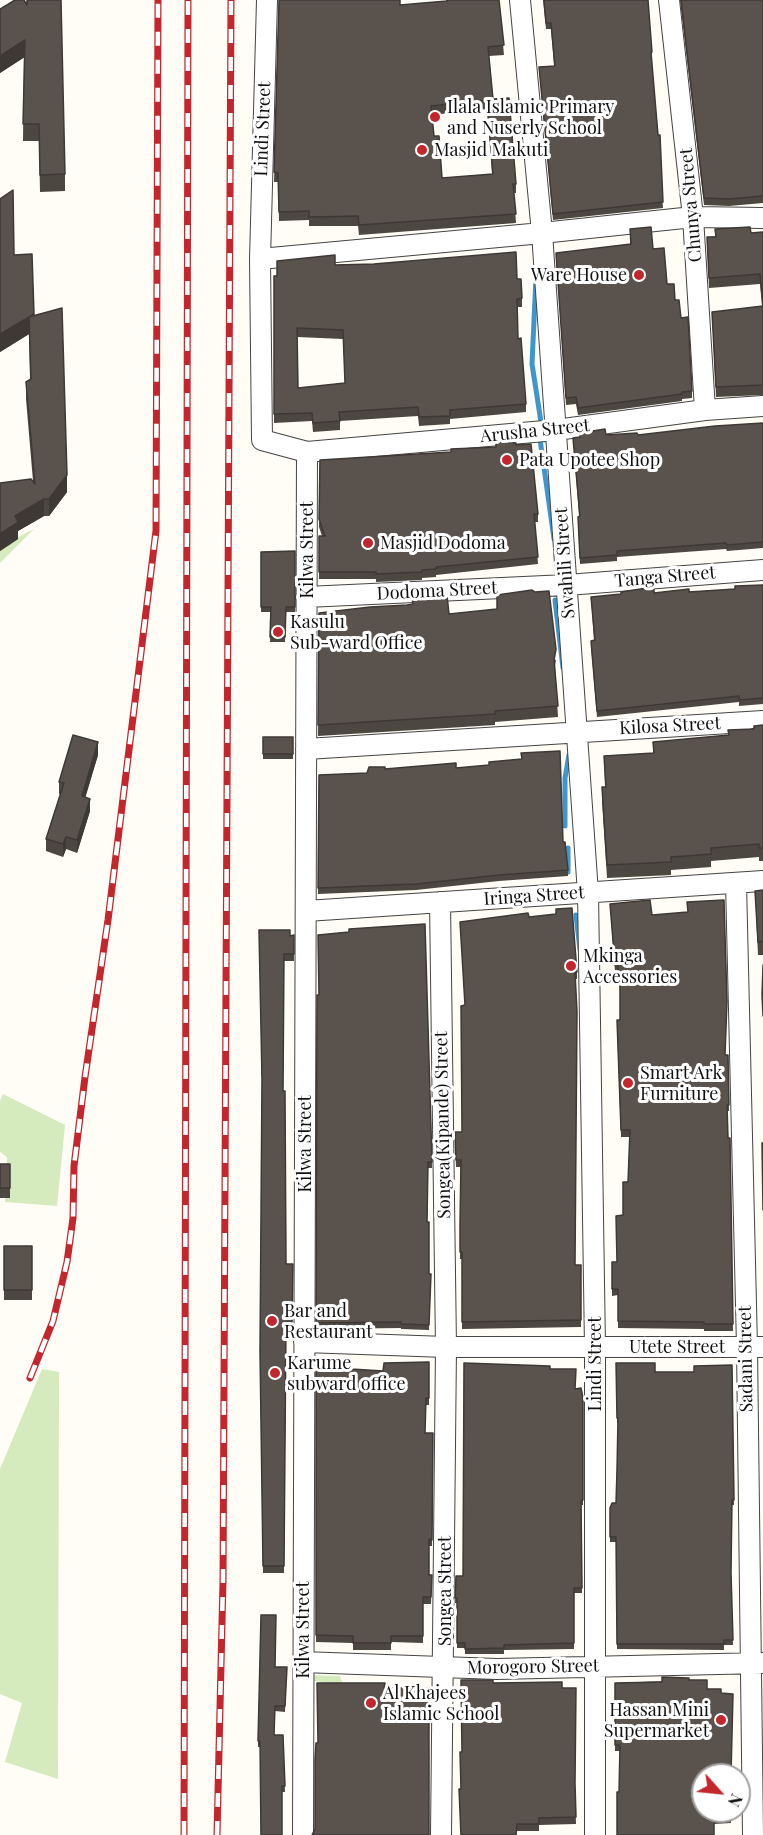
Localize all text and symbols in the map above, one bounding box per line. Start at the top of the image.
street label: Lindi Street [251,81,275,177]
place label: Ilala Islamic Primary and Nuserly School [447,96,614,138]
marker: Ilala Islamic Primary and Nuserly School [428,110,442,124]
place label: Masjid Makuti [434,139,548,161]
marker: Masjid Makuti [415,143,429,157]
street label: Chunya Street [675,147,707,263]
place label: Ware House [531,264,627,286]
marker: Ware House [632,268,646,282]
street label: Arusha Street [479,414,591,448]
place label: Pata Upotee Shop [519,449,660,471]
marker: Pata Upotee Shop [500,453,514,467]
street label: Kilwa Street [296,501,318,599]
street label: Swahili Street [550,507,580,619]
place label: Masjid Dodoma [380,532,506,554]
marker: Masjid Dodoma [361,536,375,550]
street label: Tanga Street [613,562,717,592]
street label: Dodoma Street [376,577,498,605]
place label: Kasulu Sub-ward Office [290,611,423,654]
marker: Kasulu Sub-ward Office [271,625,285,639]
street label: Kilosa Street [619,713,721,739]
street label: Iringa Street [483,882,585,910]
place label: Mkinga Accessories [583,945,677,988]
marker: Mkinga Accessories [564,959,578,973]
street label: Songea(Kipande) Street [431,1031,455,1219]
place label: Smart Ark Furniture [640,1062,722,1104]
marker: Smart Ark Furniture [621,1076,635,1090]
street label: Kilwa Street [294,1095,316,1193]
place label: Bar and Restaurant [284,1300,373,1342]
street label: Sadani Street [734,1305,758,1413]
marker: Bar and Restaurant [265,1314,279,1328]
street label: Lindi Street [584,1316,606,1412]
street label: Utete Street [629,1336,725,1358]
place label: Karume subward office [287,1352,405,1394]
marker: Karume subward office [268,1366,282,1380]
street label: Songea Street [434,1536,456,1646]
street label: Kilwa Street [292,1581,314,1679]
street label: Morogoro Street [467,1655,599,1679]
place label: Al Khajees Islamic School [383,1682,499,1724]
marker: Al Khajees Islamic School [364,1696,378,1710]
place label: Hassan Mini Supermarket [604,1699,709,1742]
marker: Hassan Mini Supermarket [714,1713,728,1727]
north arrow [691,1763,751,1823]
text: N [724,1791,748,1810]

